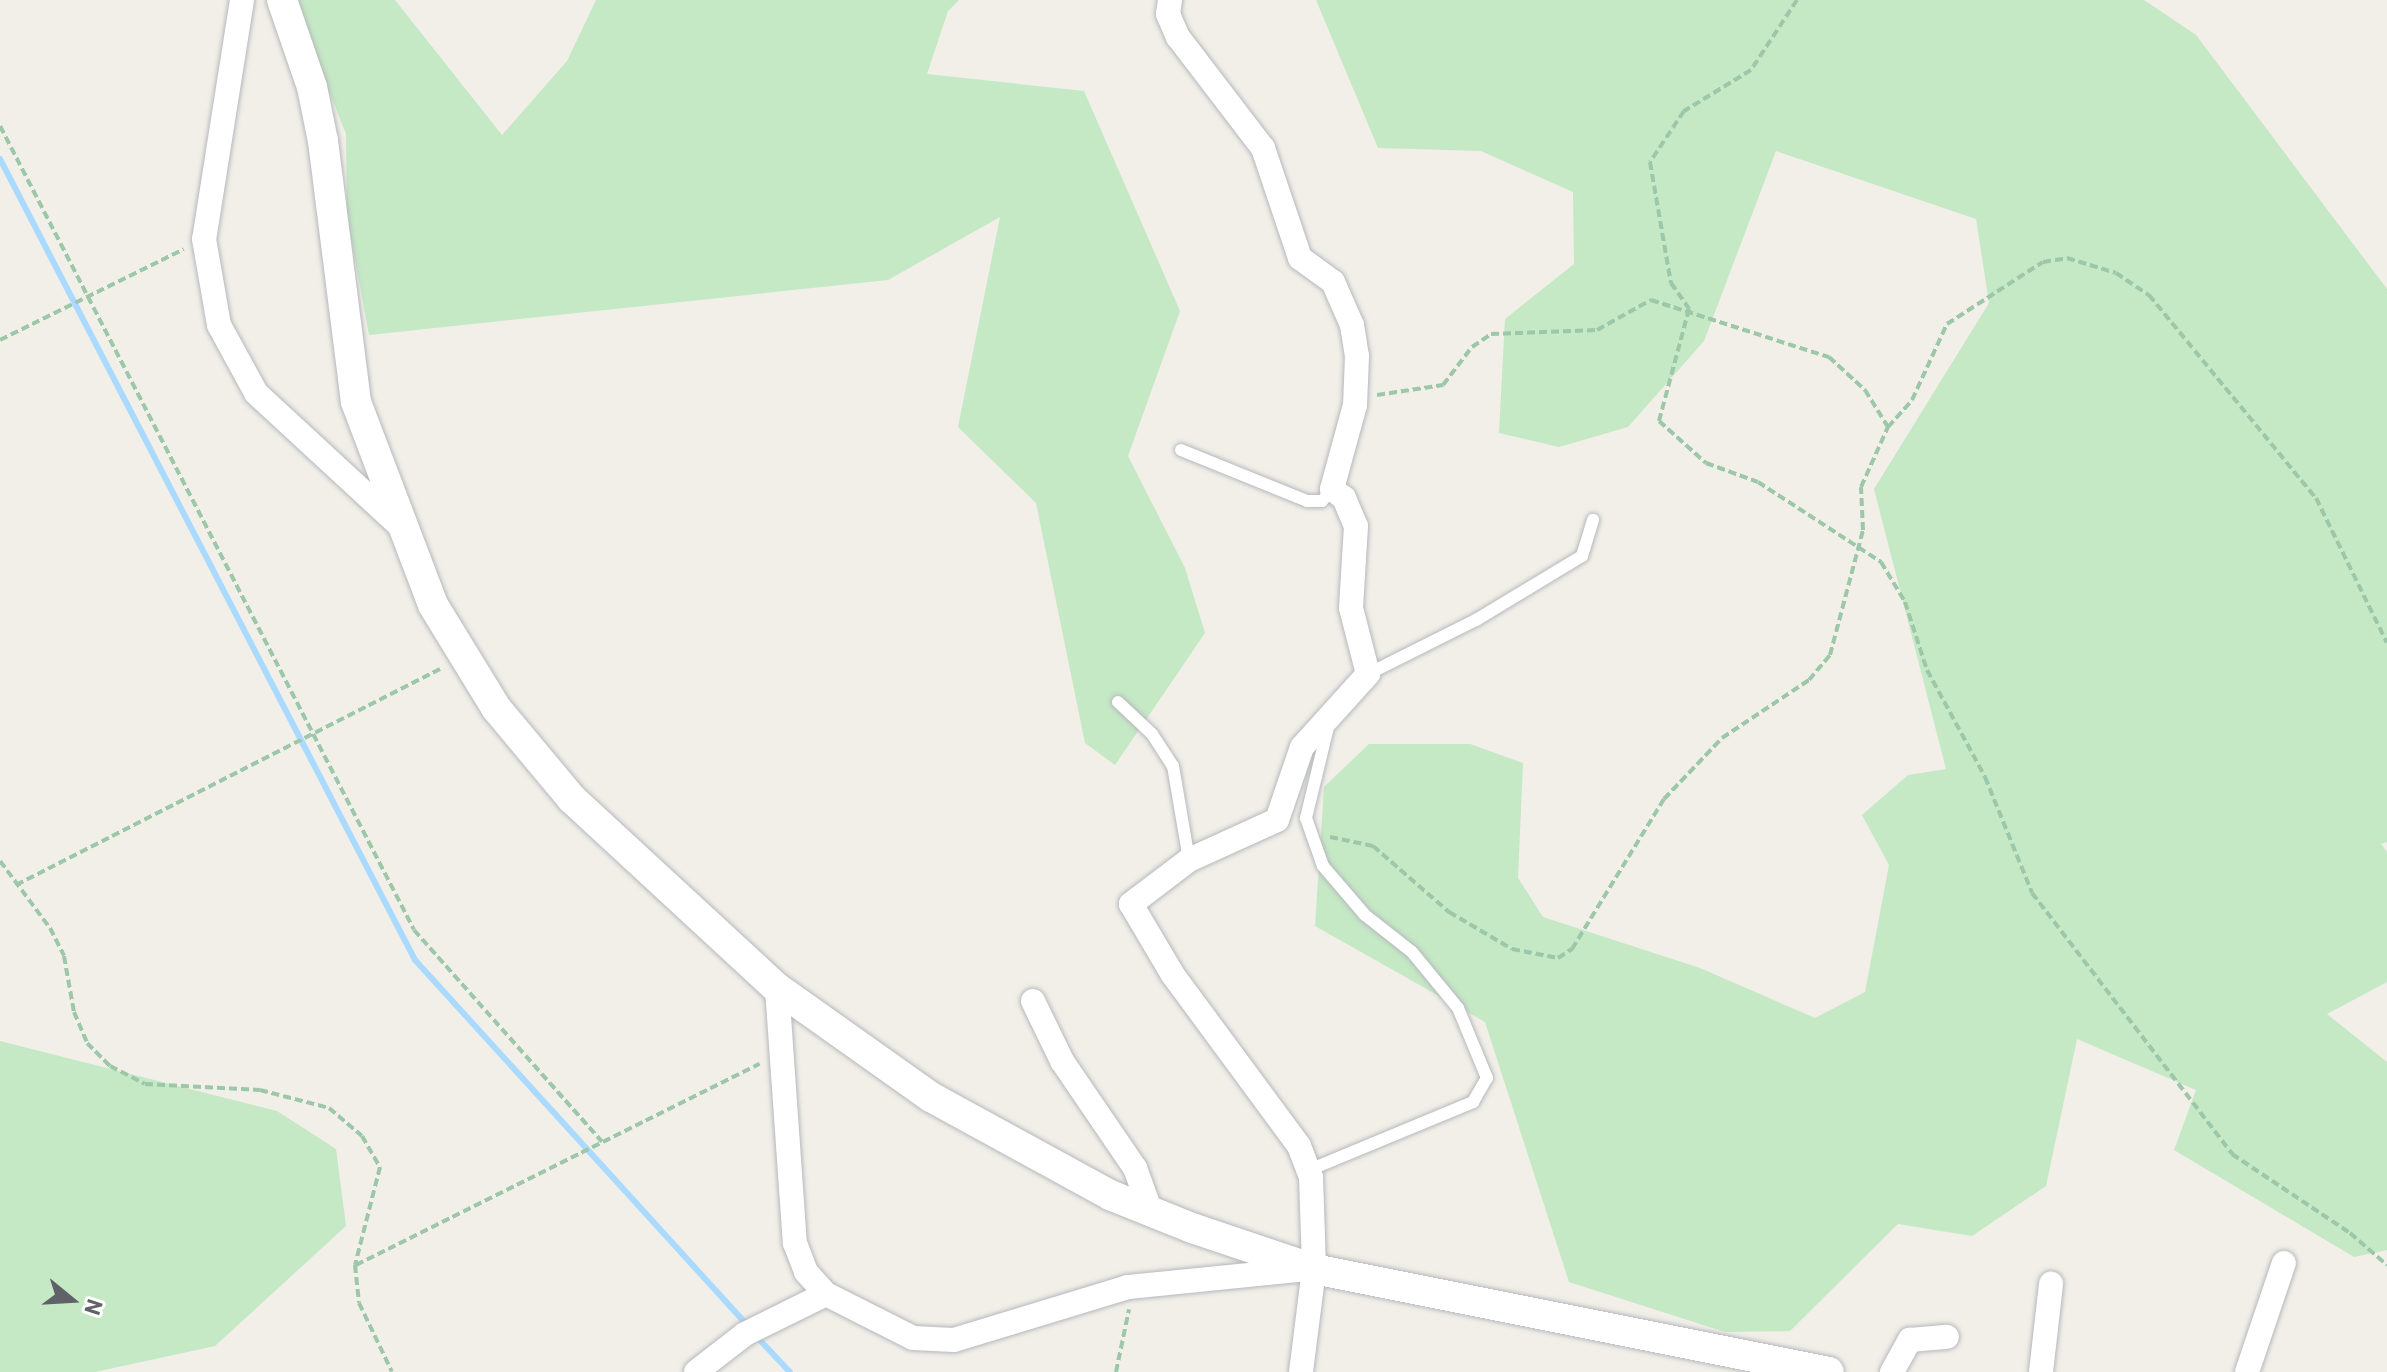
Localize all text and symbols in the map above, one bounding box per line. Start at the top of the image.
north arrow [32,1260,112,1340]
text: N [80,1296,109,1318]

